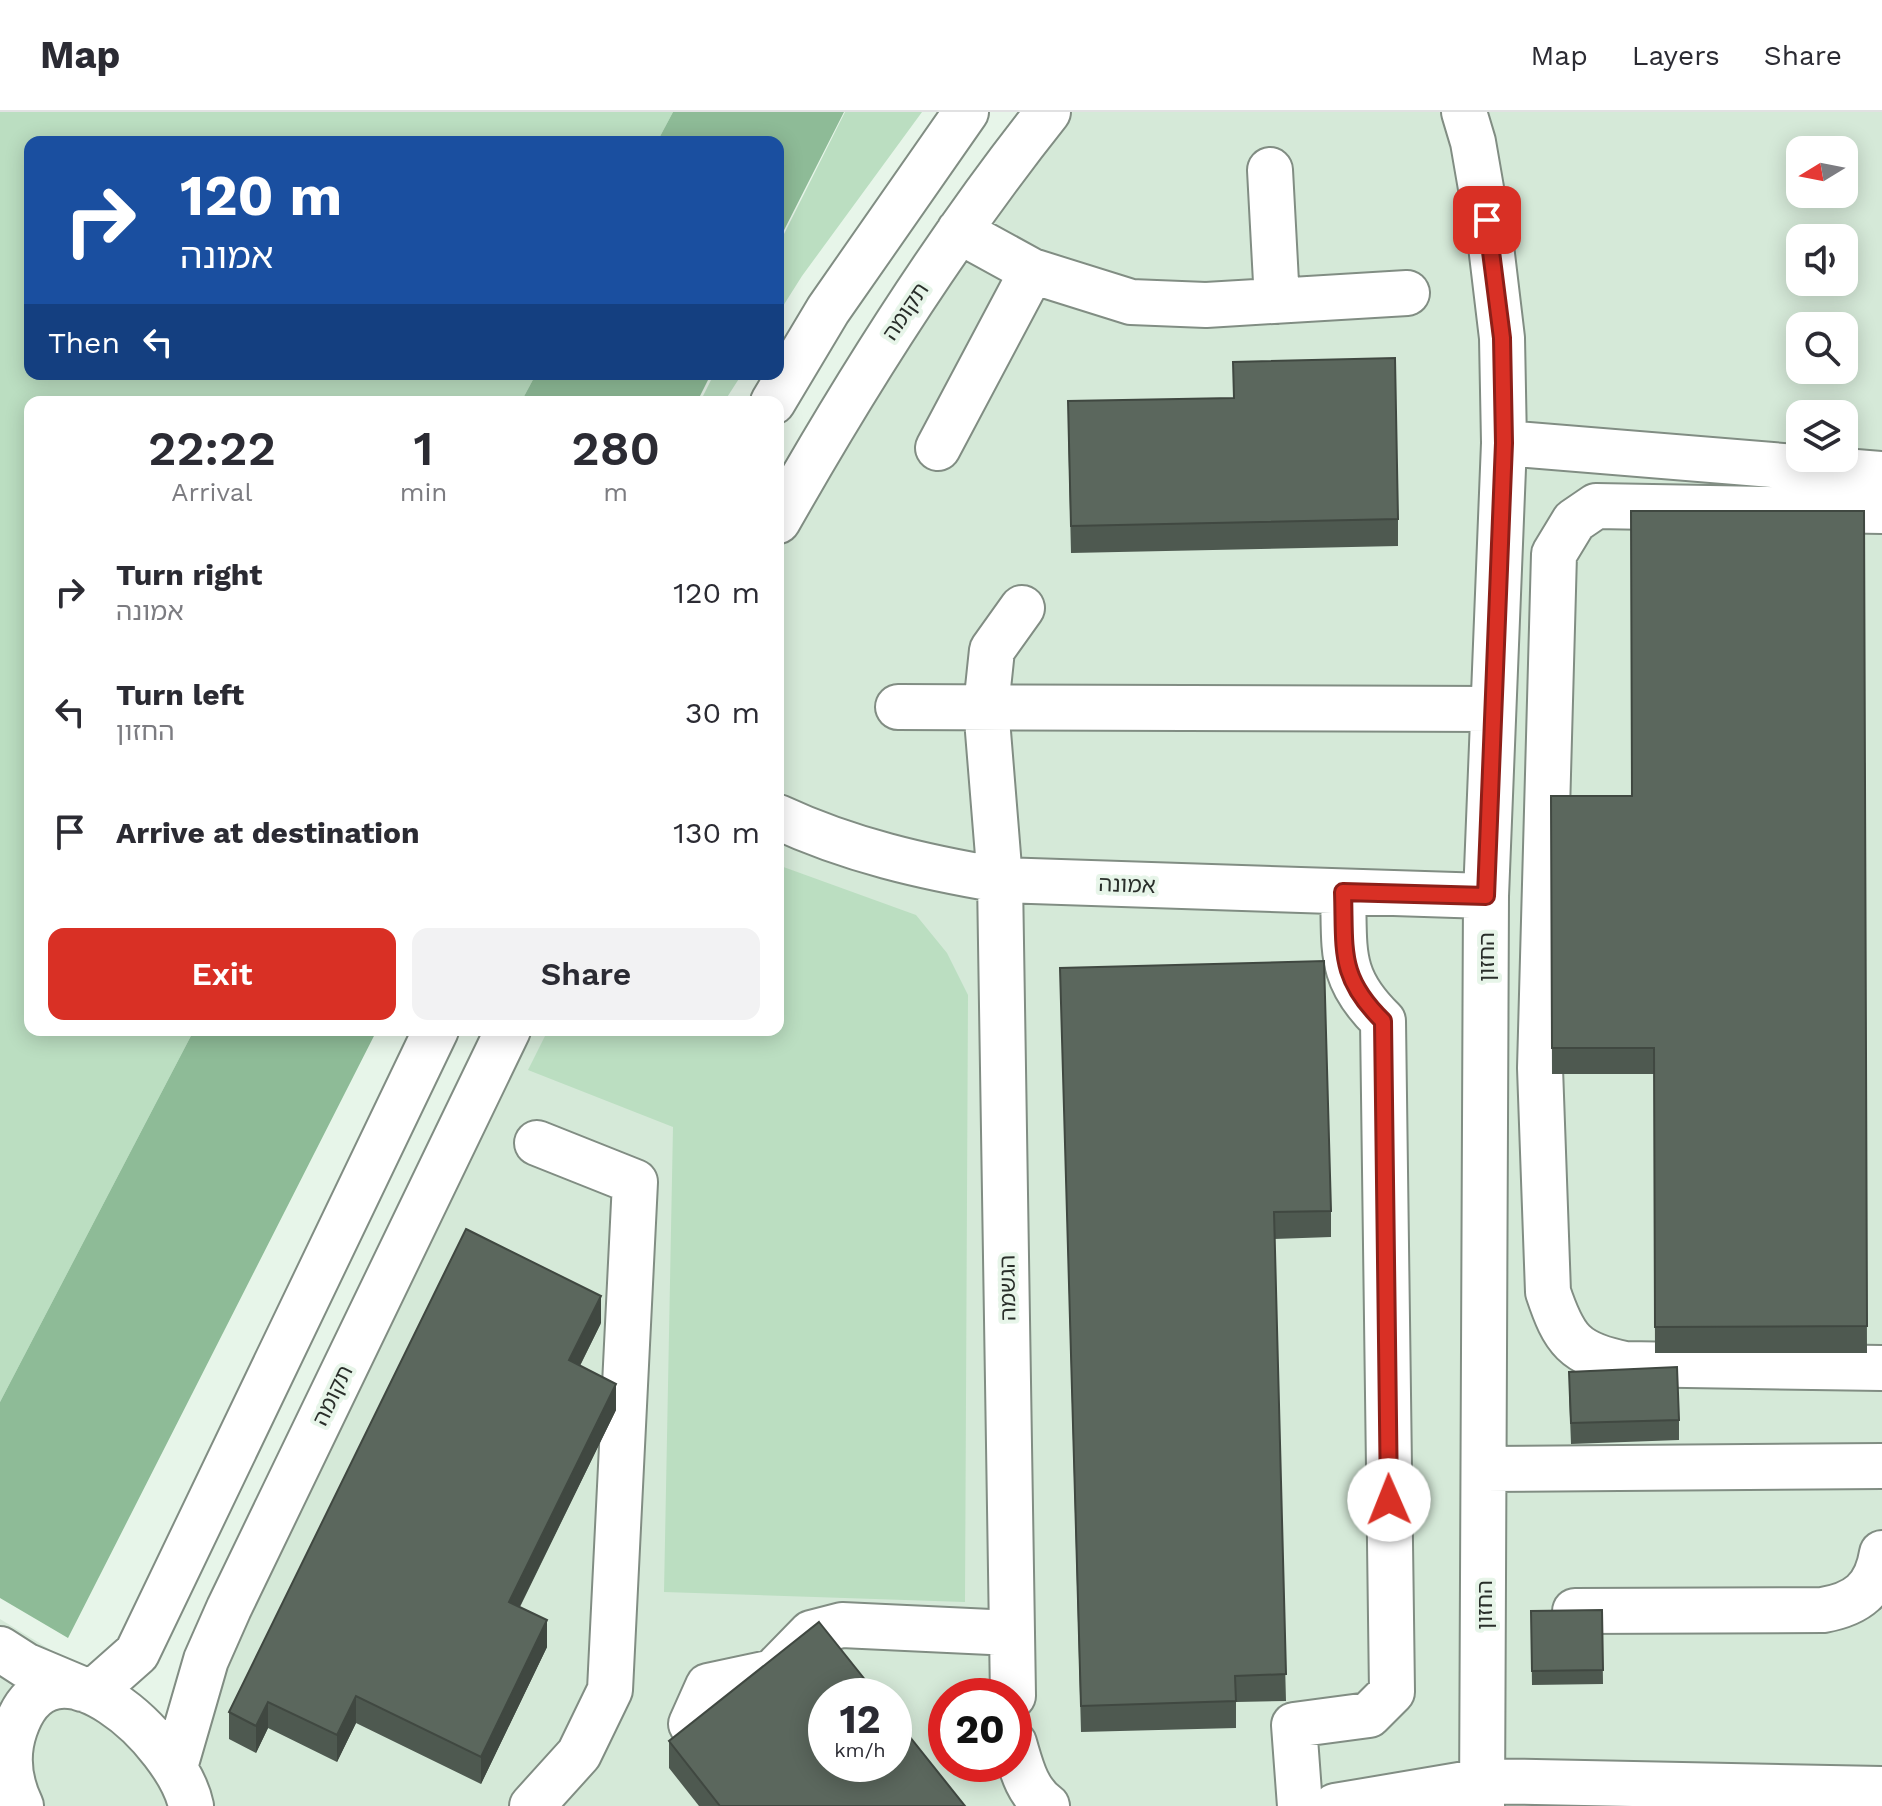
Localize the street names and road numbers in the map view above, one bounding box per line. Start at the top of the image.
street label: תקומה [877,278,934,345]
street label: אמונה [1098,871,1156,898]
street label: החזון [1474,932,1499,982]
street label: הגשמה [994,1255,1021,1321]
street label: תקומה [307,1361,358,1429]
street label: החזון [1472,1580,1497,1630]

